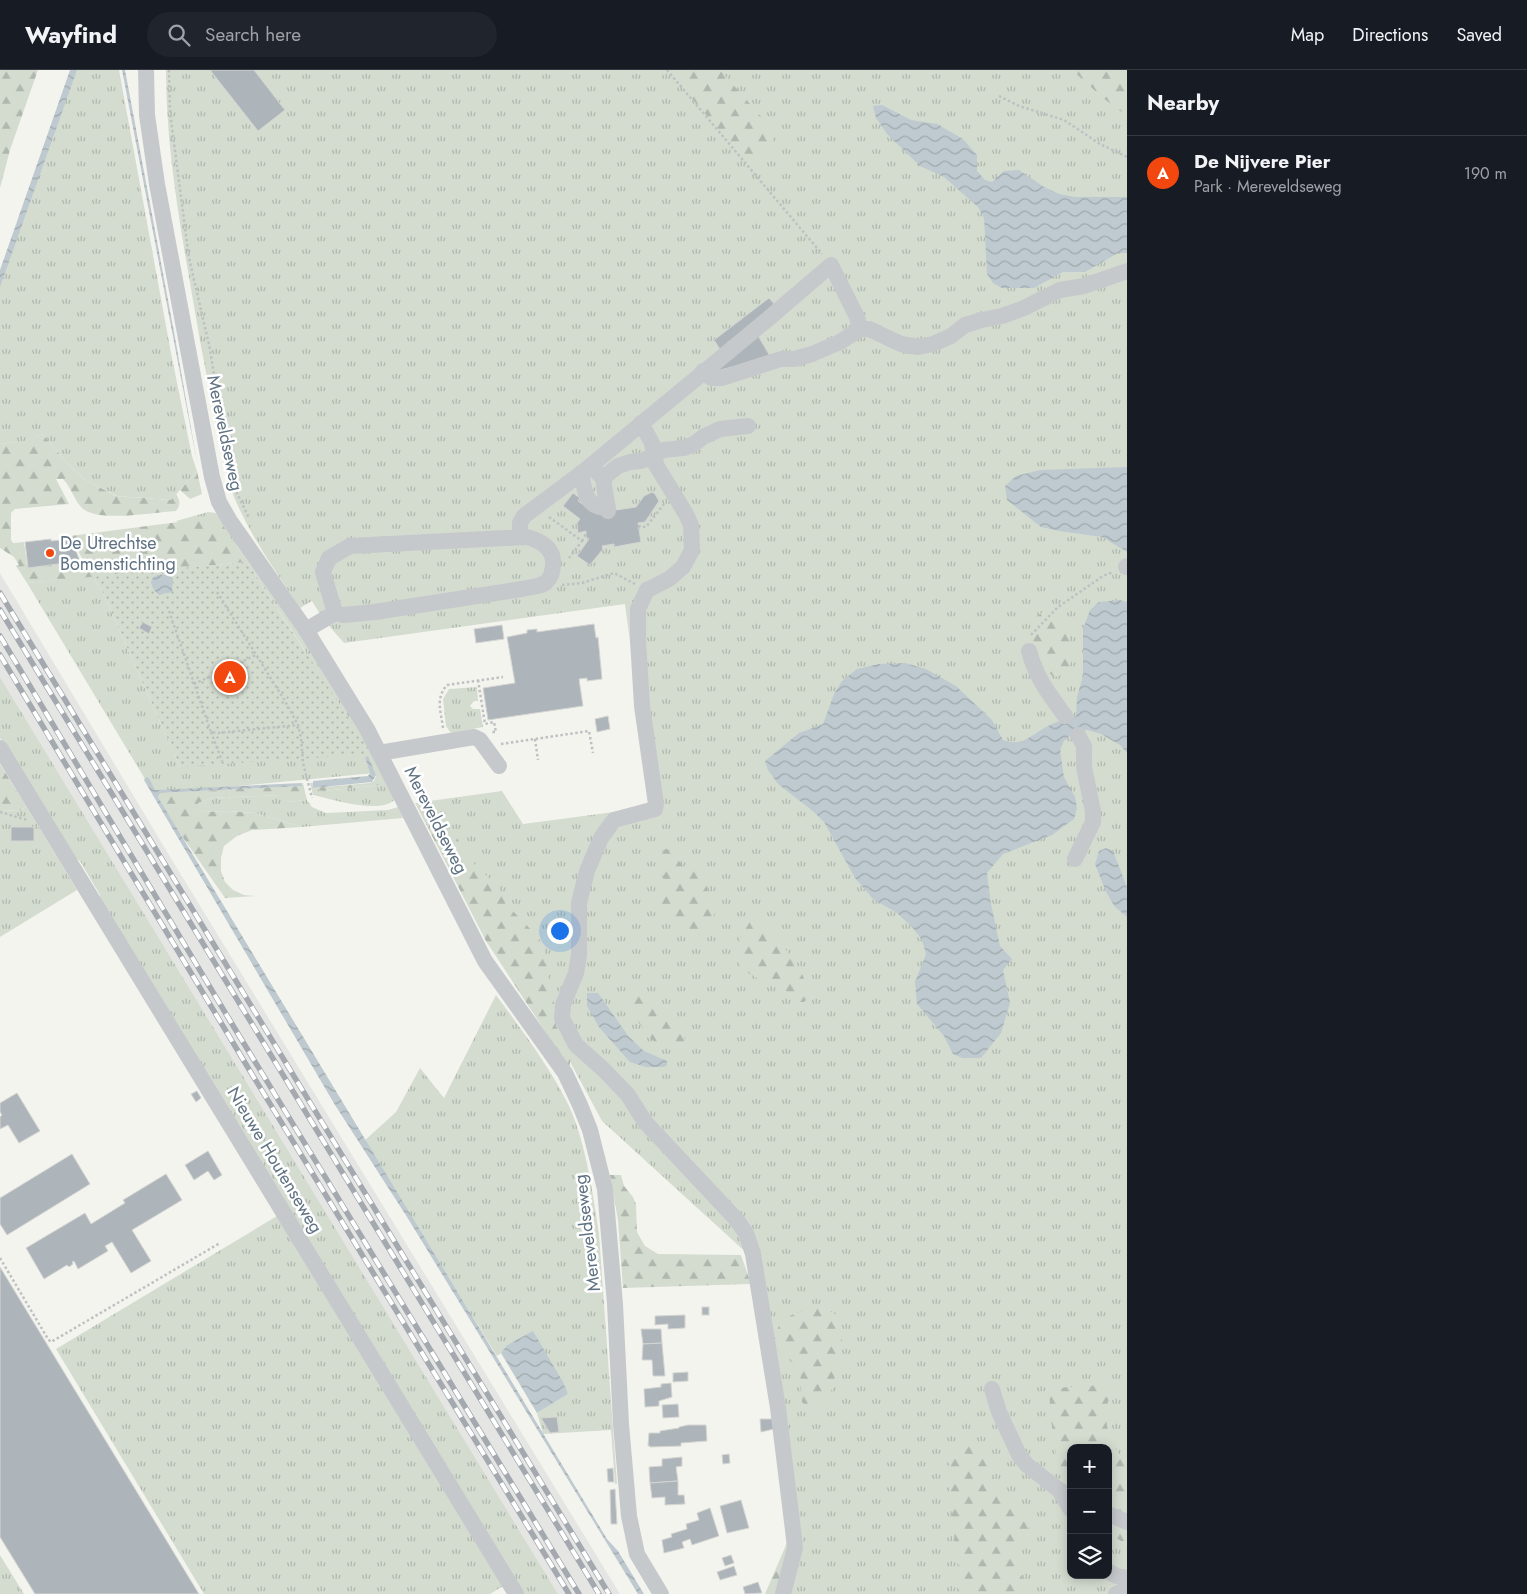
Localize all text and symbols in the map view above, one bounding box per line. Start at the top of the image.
search box [147,12,497,57]
text: Wayfind [25,17,117,52]
icon: search [165,21,193,49]
text: Search here [205,21,301,48]
text: Map [1291,22,1324,48]
text: Directions [1352,22,1428,48]
text: Saved [1456,22,1502,48]
text: Nearby [1147,88,1219,118]
text: De Nijvere Pier [1194,148,1331,175]
text: A [1157,162,1169,185]
text: 190 m [1464,162,1507,185]
text: Park · Mereveldseweg [1194,175,1342,198]
street label: Mereveldseweg [200,373,250,493]
place label: De Utrechtse Bomenstichting [60,530,176,577]
marker: De Utrechtse Bomenstichting [44,547,56,559]
pin: A [214,658,246,696]
street label: Mereveldseweg [398,762,474,878]
your location [547,918,573,944]
street label: Nieuwe Houtenseweg [221,1082,329,1238]
street label: Mereveldseweg [567,1173,607,1293]
map controls [1067,1444,1112,1579]
button: + [1067,1444,1112,1489]
button: − [1067,1489,1112,1534]
button: layers [1067,1534,1112,1579]

